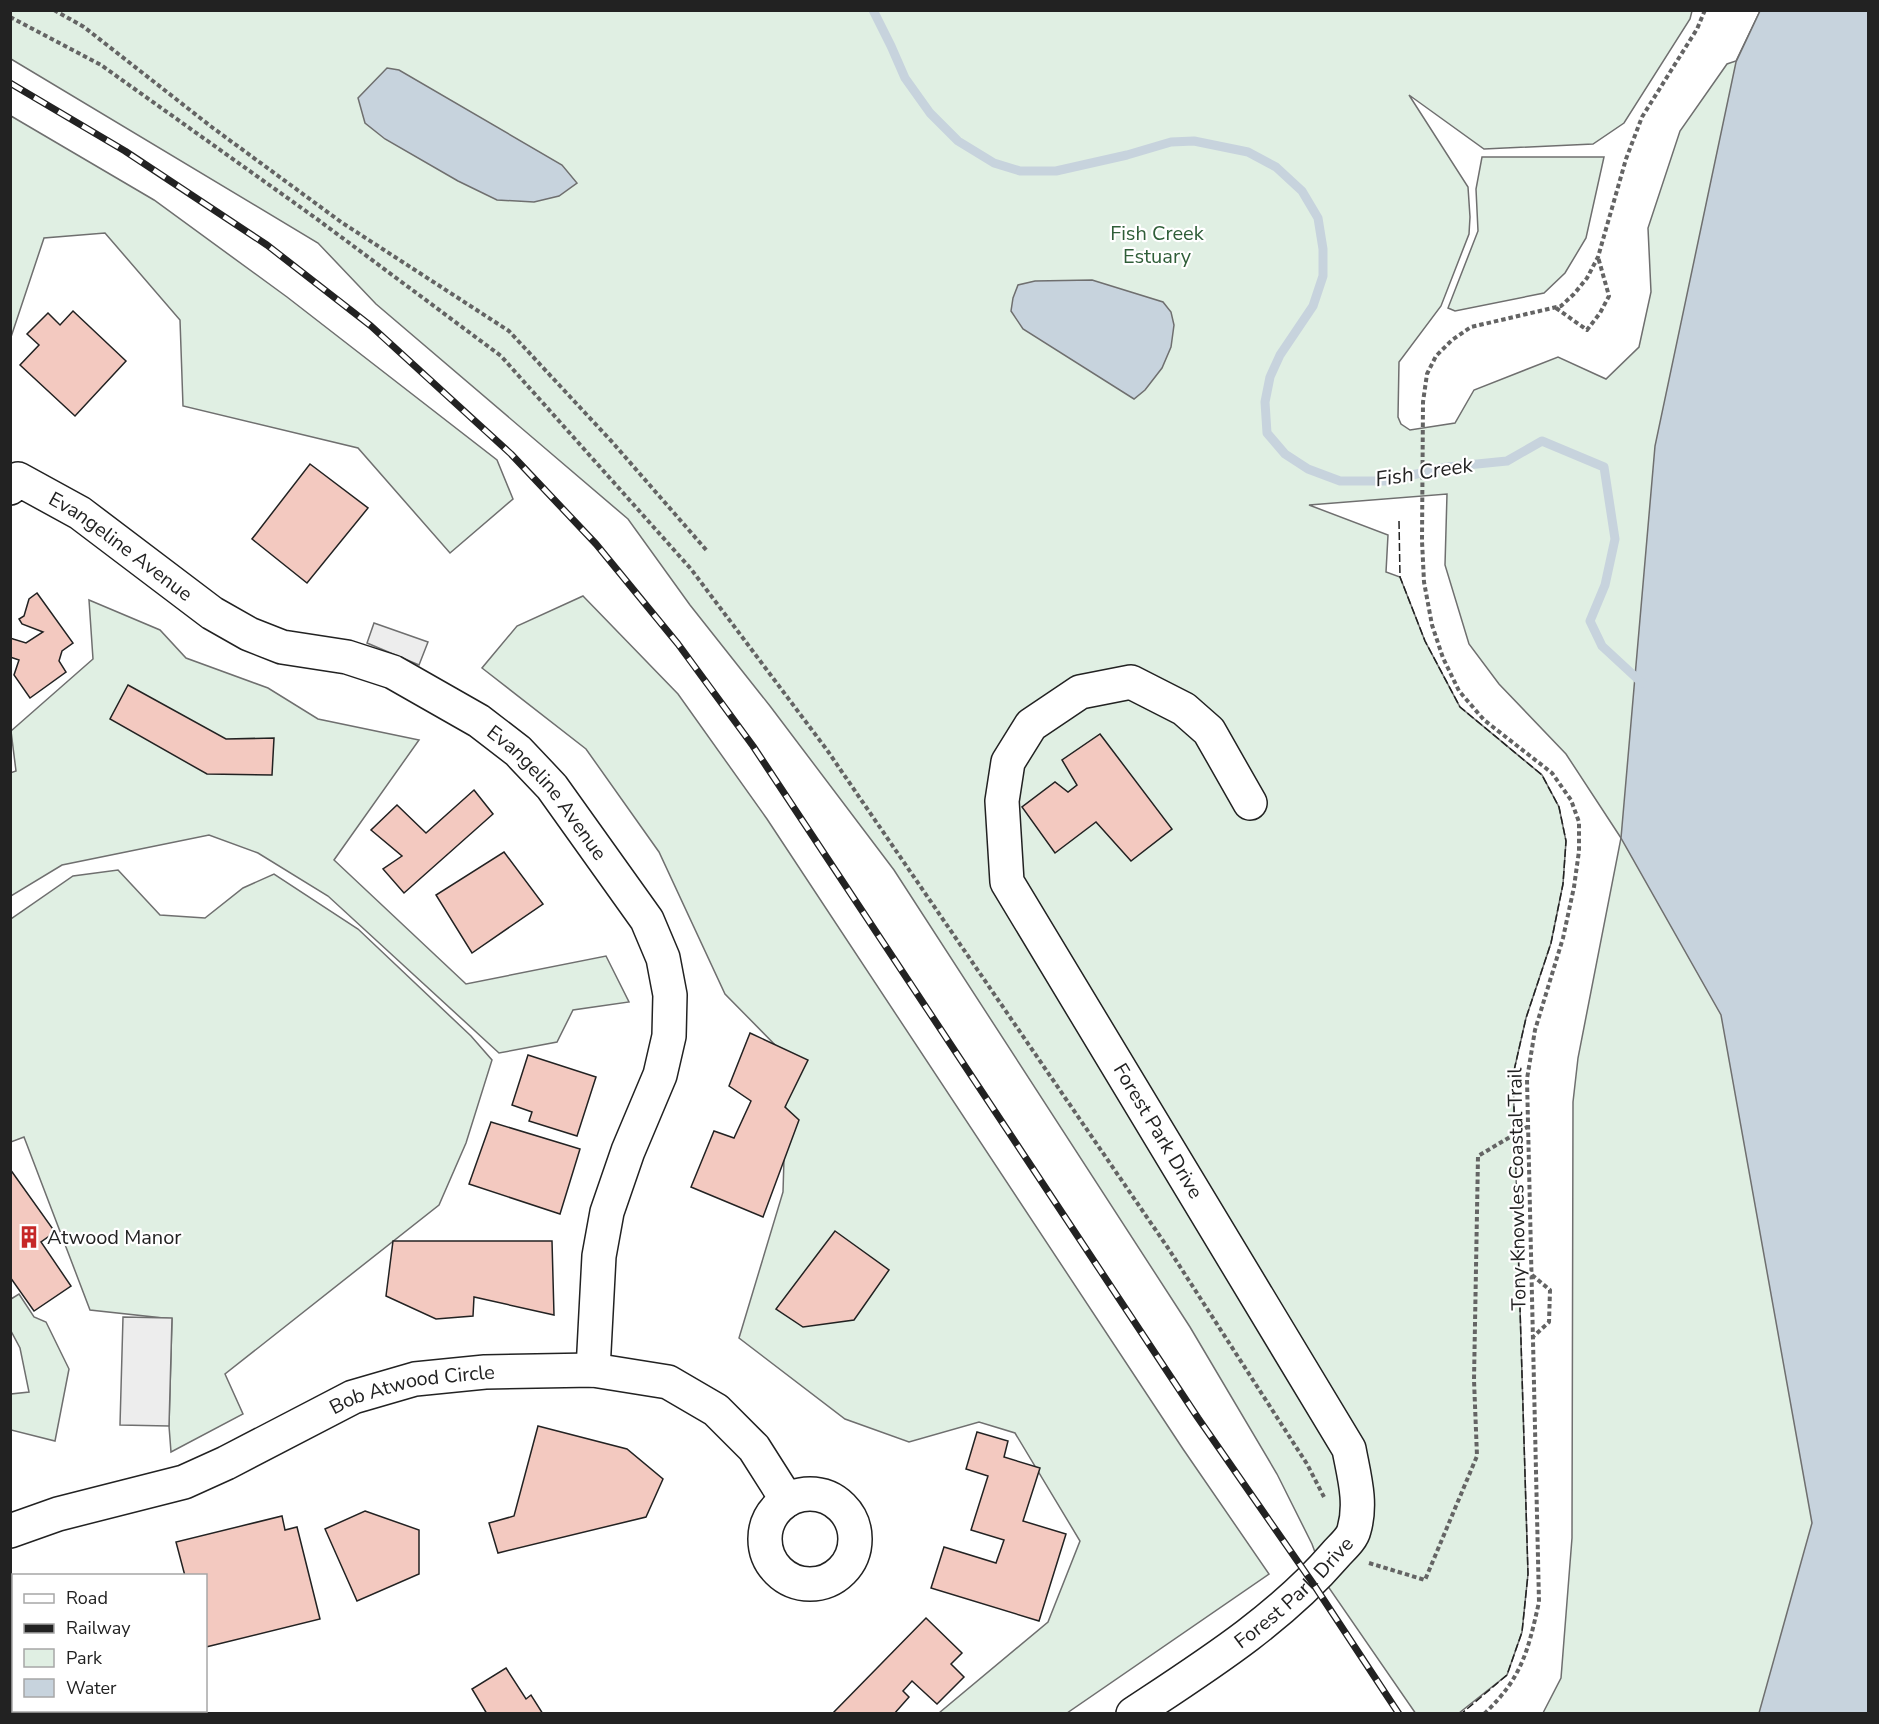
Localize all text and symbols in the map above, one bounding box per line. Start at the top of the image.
park label: Fish Creek Estuary [1110,220,1205,270]
water label: Fish Creek [1373,450,1475,494]
street label: Evangeline Avenue [44,485,198,607]
street label: Evangeline Avenue [482,719,613,865]
street label: Forest Park Drive [1107,1058,1209,1204]
street label: Tony Knowles Coastal Trail [1501,1067,1533,1311]
building icon: Atwood Manor [16,1224,42,1250]
place label: Atwood Manor [47,1224,182,1251]
street label: Bob Atwood Circle [325,1358,495,1420]
street label: Forest Park Drive [1228,1531,1359,1654]
legend [12,1574,207,1712]
text: Road [66,1586,108,1610]
text: Railway [66,1616,131,1640]
text: Park [66,1646,103,1670]
text: Water [66,1676,117,1700]

